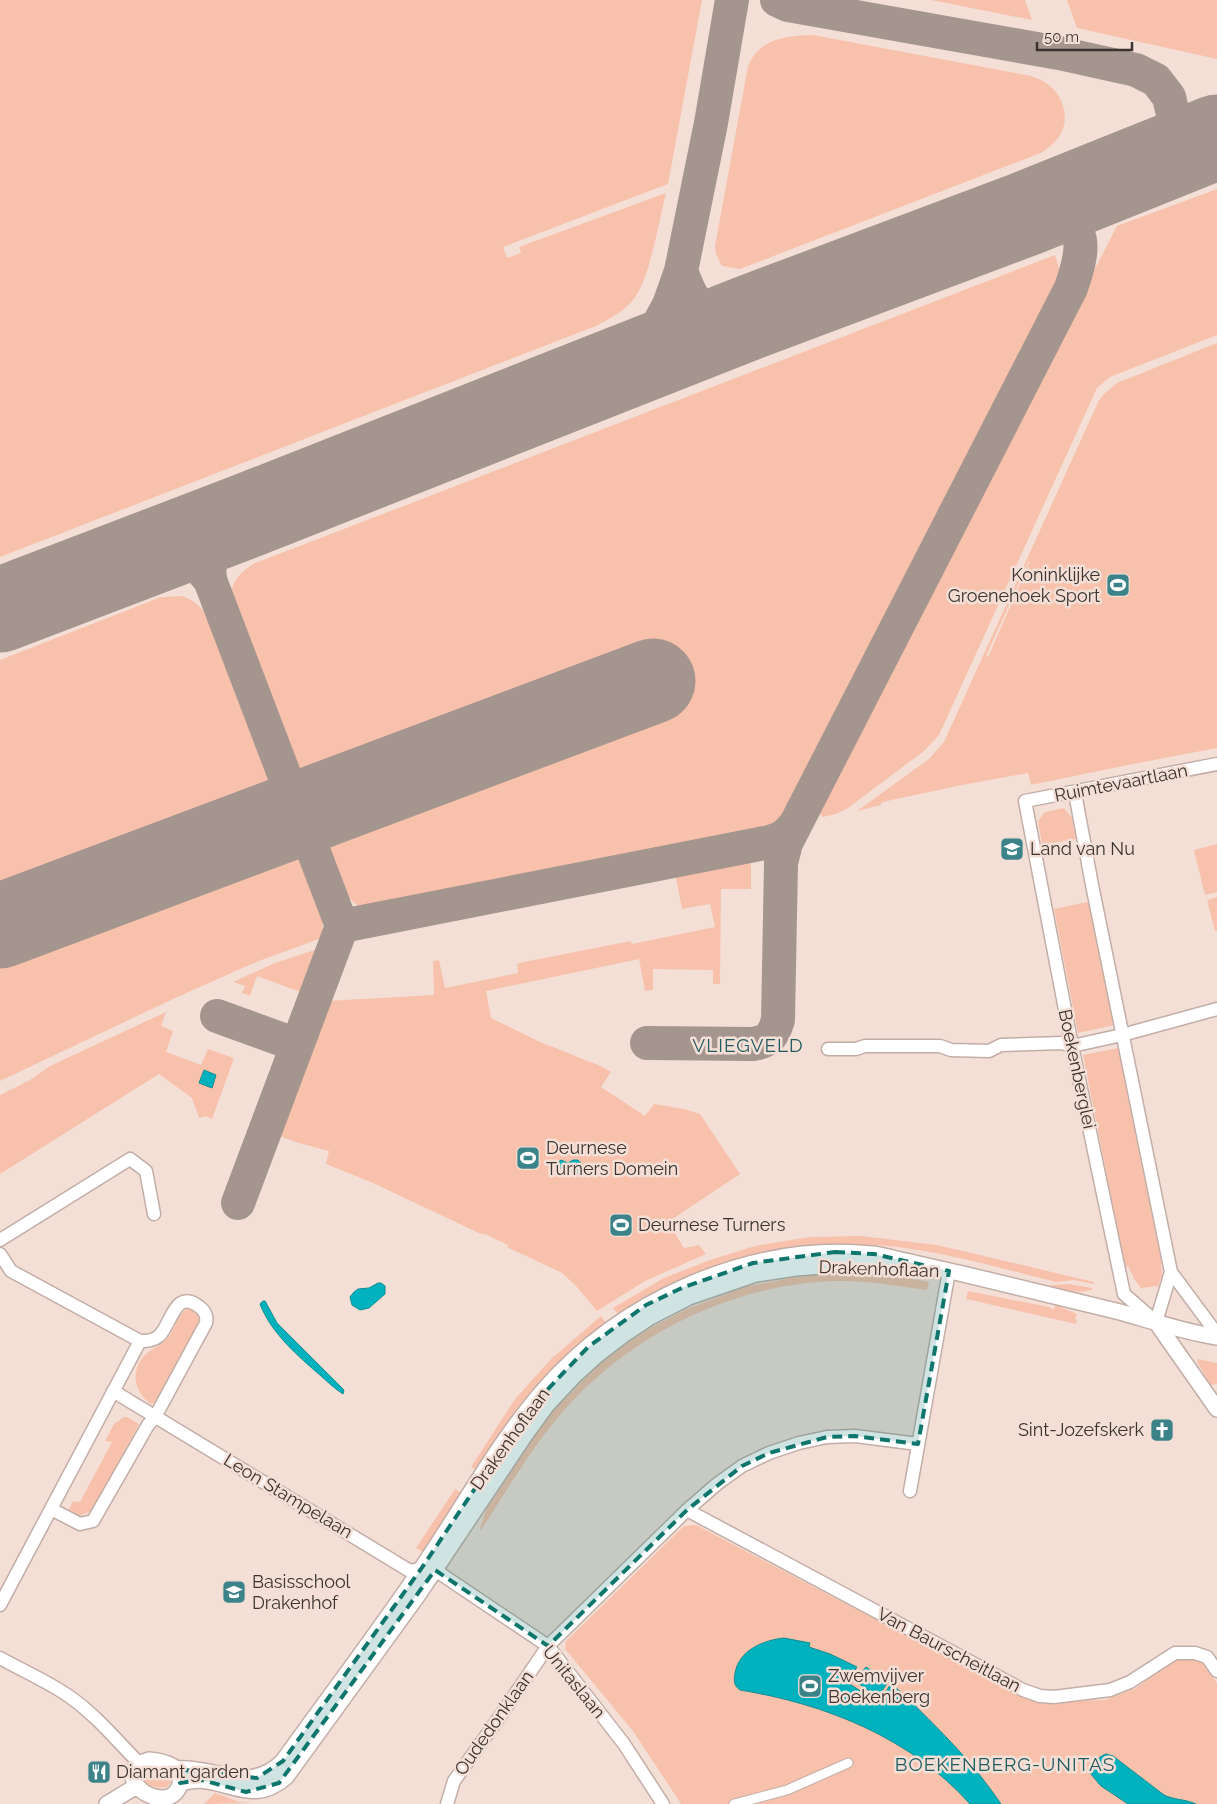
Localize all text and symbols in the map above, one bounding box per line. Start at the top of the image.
scale bar [1037,20,1132,52]
text: 50 m [1044,28,1079,46]
place label: Koninklijke Groenehoek Sport [948,564,1100,606]
sports icon: Koninklijke Groenehoek Sport [1105,572,1131,598]
street label: Ruimtevaartlaan [1053,759,1189,806]
school or university icon: Land van Nu [999,836,1025,862]
place label: Land van Nu [1030,838,1135,859]
street label: Boekenberglei [1055,1007,1100,1131]
district label: VLIEGVELD [692,1034,804,1056]
place label: Deurnese Turners Domein [546,1137,678,1179]
sports icon: Deurnese Turners Domein [515,1145,541,1171]
sports icon: Deurnese Turners [608,1212,634,1238]
place label: Deurnese Turners [638,1214,786,1235]
street label: Drakenhoflaan [818,1256,940,1281]
street label: Drakenhoflaan [466,1384,554,1494]
church icon: Sint-Jozefskerk [1149,1417,1175,1443]
place label: Sint-Jozefskerk [1018,1419,1144,1440]
street label: Leon Stampelaan [220,1449,356,1542]
place label: Basisschool Drakenhof [252,1571,351,1613]
school or university icon: Basisschool Drakenhof [221,1579,247,1605]
street label: Van Baurscheitlaan [874,1603,1025,1696]
street label: Unitaslaan [539,1641,610,1722]
place label: Zwemvijver Boekenberg [828,1665,930,1707]
street label: Oudedonklaan [450,1666,537,1779]
sports icon: Zwemvijver Boekenberg [797,1673,823,1699]
district label: BOEKENBERG-UNITAS [895,1753,1115,1775]
restaurant icon: Diamant garden [86,1759,112,1785]
place label: Diamant garden [116,1761,249,1782]

